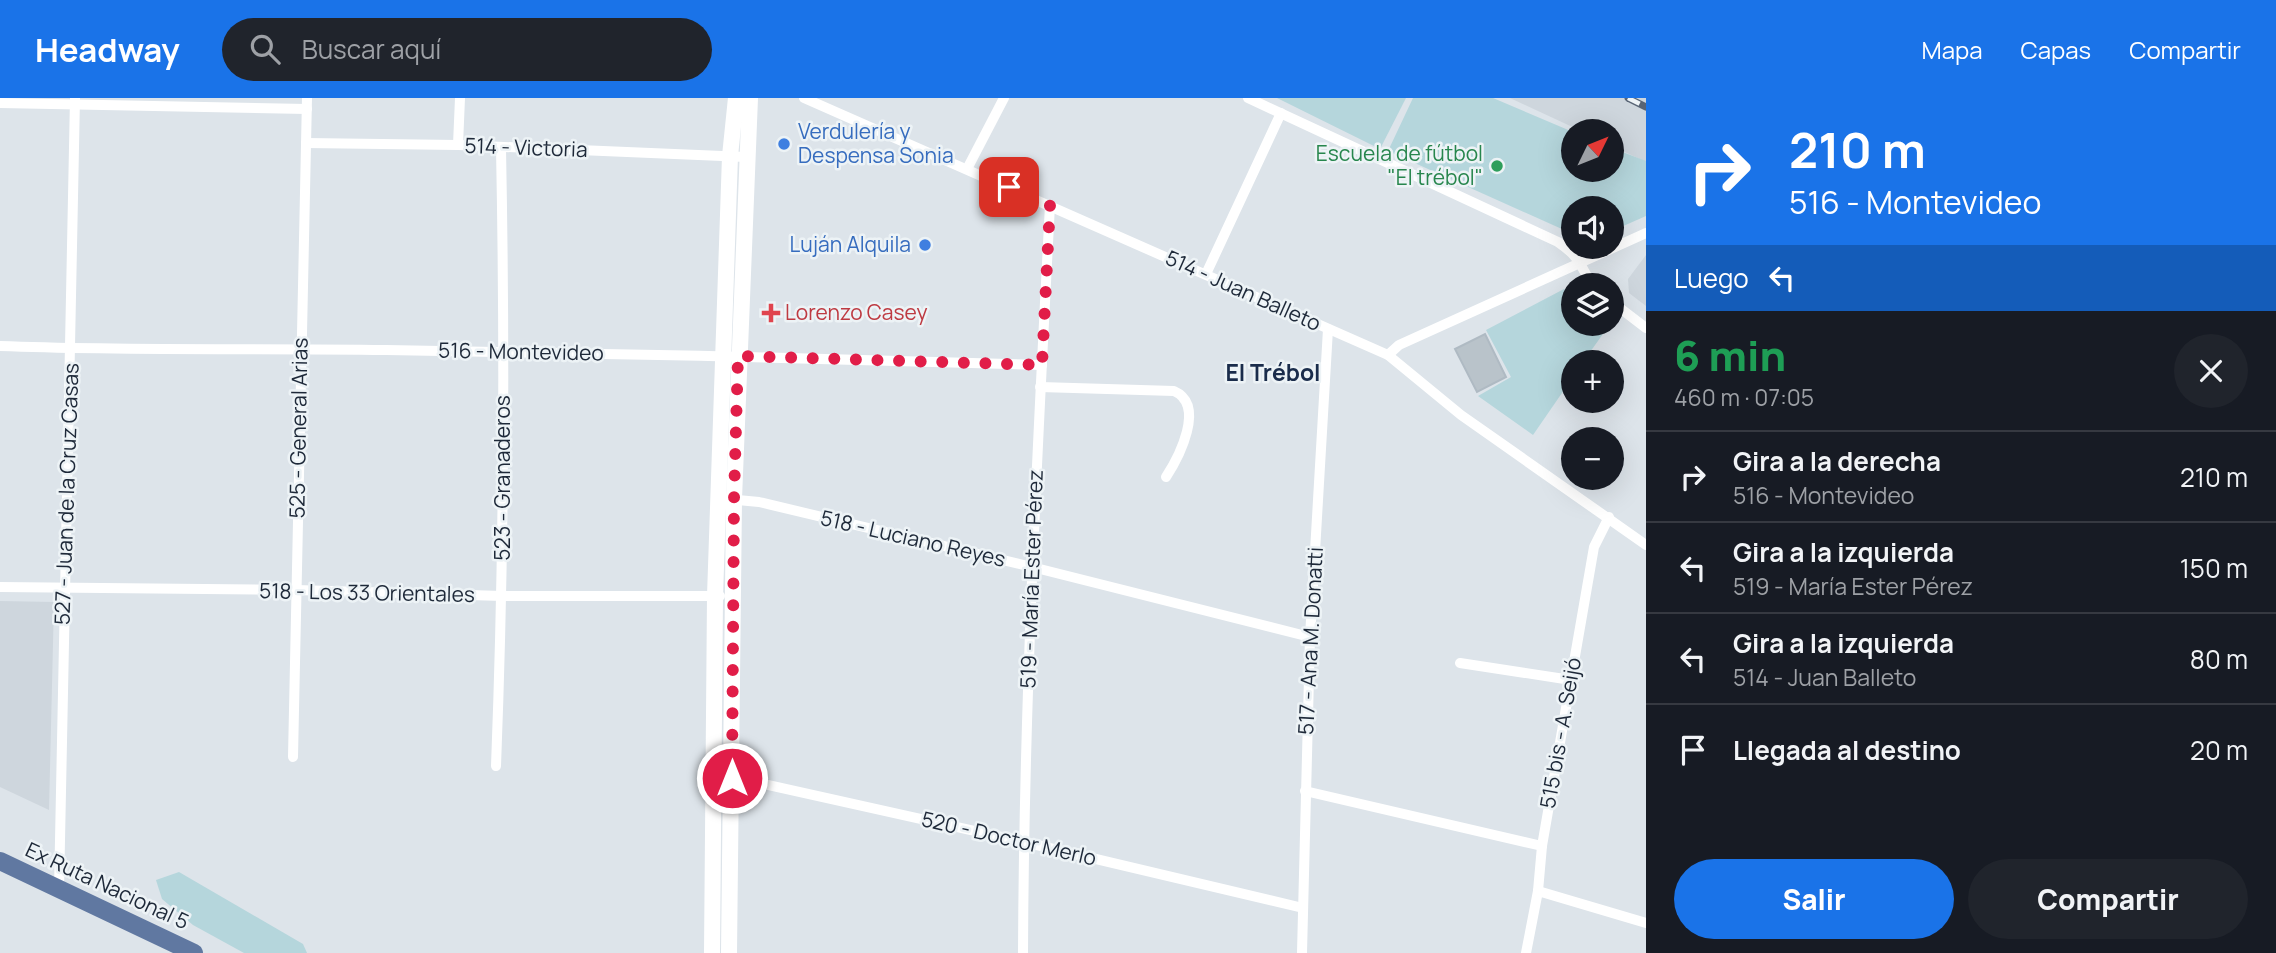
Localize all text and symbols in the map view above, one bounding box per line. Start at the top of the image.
search box [222,18,712,81]
text: Headway [35,27,180,72]
icon: search [246,30,284,68]
text: Buscar aquí [302,31,441,67]
text: Mapa [1922,33,1983,66]
text: Capas [2021,33,2091,66]
text: Compartir [2129,33,2241,66]
text: 210 m [1789,116,1926,183]
place label: Verdulería y Despensa Sonia [798,117,954,169]
north arrow [1561,119,1624,182]
map controls [1561,119,1624,490]
icon: right [1674,126,1765,217]
street label: 514 - Victoria [464,131,588,163]
marker: Verdulería y Despensa Sonia [776,136,792,152]
place label: Escuela de fútbol "El trébol" [1316,139,1483,191]
pin [979,157,1039,217]
marker: Escuela de fútbol "El trébol" [1489,158,1505,174]
icon: arrive [990,168,1028,206]
text: 516 - Montevideo [1789,180,2041,224]
button: sound [1561,196,1624,259]
place label: Luján Alquila [790,230,911,258]
marker: Luján Alquila [917,237,933,253]
street label: 514 - Juan Balleto [1161,243,1326,337]
icon: left [1763,259,1801,297]
text: Luego [1674,260,1749,296]
button: layers [1561,273,1624,336]
place label: Lorenzo Casey [785,298,928,326]
marker: Lorenzo Casey [763,305,779,321]
text: 6 min [1674,326,1786,384]
button: close [2174,334,2248,408]
street label: 516 - Montevideo [438,336,604,366]
street label: 525 - General Arias [282,337,314,519]
button: + [1561,350,1624,413]
district label: El Trébol [1225,356,1321,388]
street label: 527 - Juan de la Cruz Casas [47,362,85,626]
text: 460 m · 07:05 [1674,381,1814,413]
street label: 523 - Granaderos [488,395,516,561]
button: − [1561,427,1624,490]
text: Gira a la derecha [1733,443,1941,479]
icon: right [1674,458,1712,496]
text: 210 m [2180,459,2248,495]
street label: 519 - María Ester Pérez [1013,469,1049,689]
text: 516 - Montevideo [1733,479,1914,511]
street label: 518 - Luciano Reyes [818,503,1008,573]
text: Gira a la izquierda [1733,534,1954,570]
street label: 517 - Ana M. Donatti [1291,546,1329,736]
icon: left [1674,549,1712,587]
text: 150 m [2180,550,2248,586]
text: 519 - María Ester Pérez [1733,570,1973,602]
street label: 518 - Los 33 Orientales [259,576,475,608]
text: Gira a la izquierda [1733,625,1954,661]
icon: left [1674,640,1712,678]
text: 80 m [2190,641,2248,677]
street label: 515 bis - A. Seijó [1533,655,1587,811]
text: 514 - Juan Balleto [1733,661,1916,693]
icon: arrive [1674,731,1712,769]
text: Llegada al destino [1733,732,1961,768]
text: 20 m [2190,732,2248,768]
position arrow [695,741,769,815]
street label: 520 - Doctor Merlo [919,804,1099,872]
street label: Ex Ruta Nacional 5 [21,835,194,935]
button: Salir [1674,859,1954,939]
button: Compartir [1968,859,2248,939]

